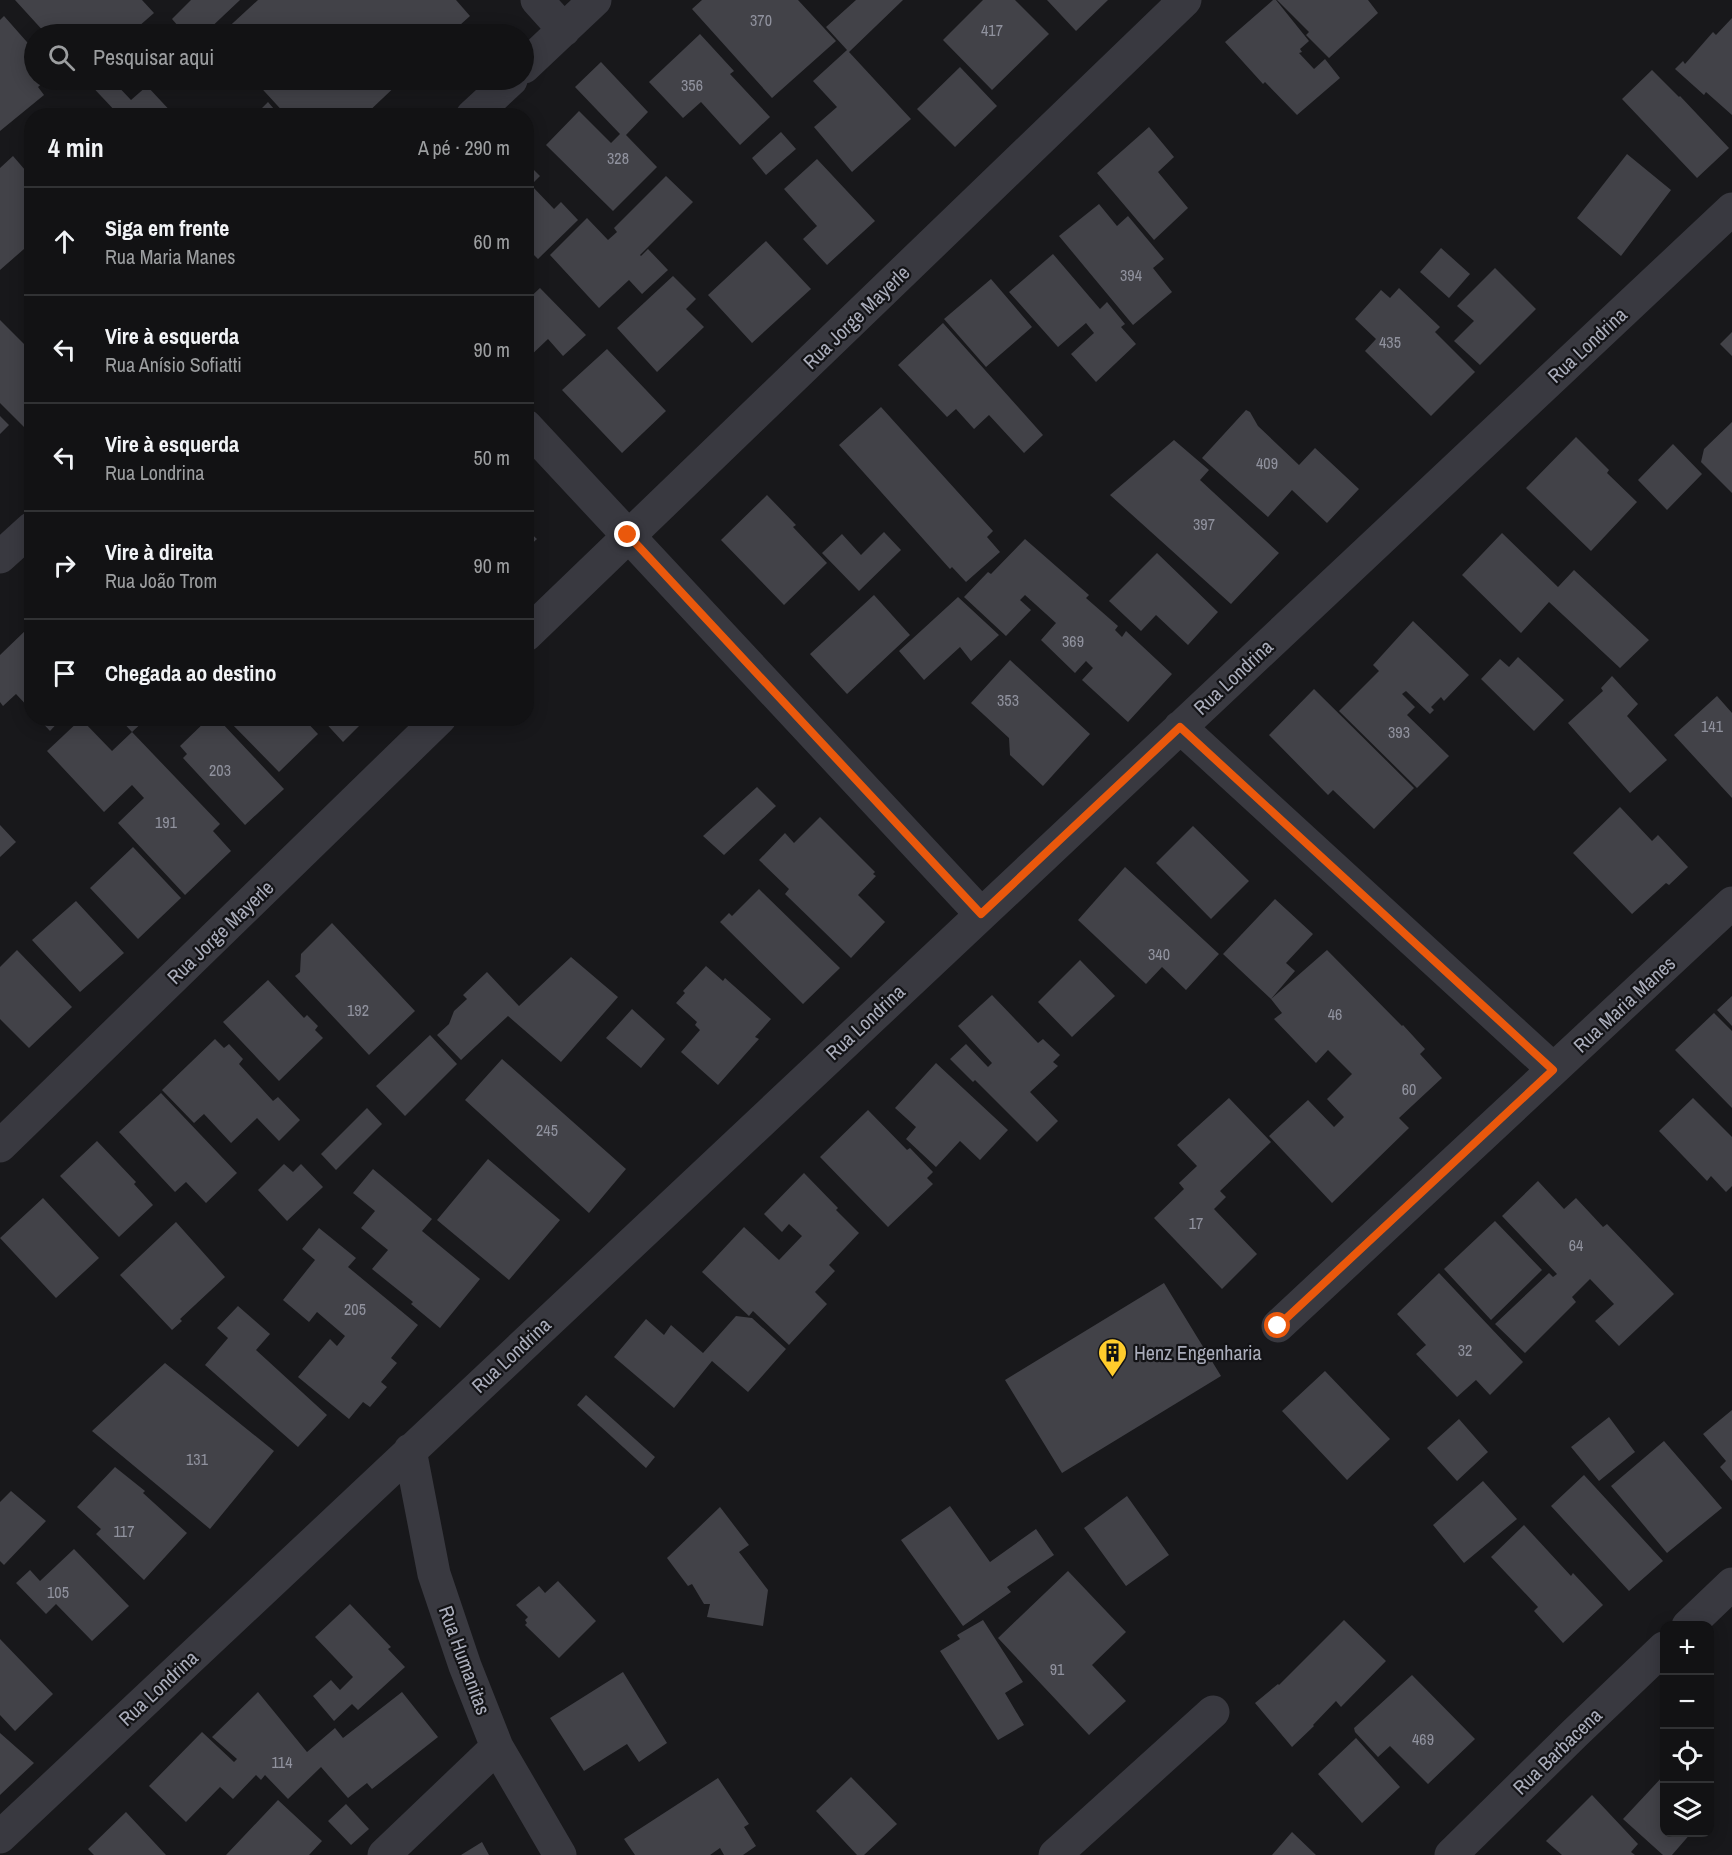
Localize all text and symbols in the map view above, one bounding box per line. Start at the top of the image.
house number: 370 [750,9,772,31]
house number: 417 [981,19,1003,41]
search box [24,24,534,90]
icon: search [45,41,78,74]
text: Pesquisar aqui [93,42,214,72]
house number: 356 [681,74,703,96]
text: 4 min [48,130,104,165]
text: A pé · 290 m [418,134,510,161]
house number: 328 [607,147,629,169]
text: Siga em frente [105,213,229,243]
icon: ahead [48,225,81,258]
text: 60 m [474,228,510,255]
text: Rua Maria Manes [105,243,235,270]
street label: Rua Jorge Mayerle [797,259,915,375]
house number: 394 [1120,264,1142,286]
street label: Rua Londrina [1541,301,1633,389]
text: Vire à esquerda [105,321,239,351]
house number: 435 [1379,331,1401,353]
icon: left [48,333,81,366]
text: 90 m [474,336,510,363]
text: Rua Anísio Sofiatti [105,351,242,378]
text: Vire à esquerda [105,429,239,459]
icon: left [48,441,81,474]
text: 50 m [474,444,510,471]
house number: 409 [1256,452,1278,474]
text: Rua Londrina [105,459,204,486]
house number: 397 [1193,513,1215,535]
route end [614,521,640,547]
text: Vire à direita [105,537,213,567]
icon: right [48,549,81,582]
text: 90 m [474,552,510,579]
text: Rua João Trom [105,567,217,594]
house number: 369 [1062,630,1084,652]
street label: Rua Londrina [1187,633,1279,721]
icon: arrive [48,657,81,690]
text: Chegada ao destino [105,658,276,688]
house number: 353 [997,689,1019,711]
house number: 141 [1701,715,1724,737]
house number: 393 [1388,721,1410,743]
house number: 203 [209,759,231,781]
house number: 191 [155,811,178,833]
street label: Rua Jorge Mayerle [161,874,279,990]
house number: 340 [1148,943,1170,965]
street label: Rua Maria Manes [1567,950,1681,1058]
street label: Rua Londrina [819,978,911,1066]
house number: 192 [347,999,369,1021]
house number: 46 [1328,1003,1342,1025]
house number: 60 [1402,1078,1416,1100]
house number: 245 [536,1119,558,1141]
house number: 17 [1189,1212,1203,1234]
house number: 64 [1569,1234,1583,1256]
house number: 205 [344,1298,366,1320]
street label: Rua Londrina [465,1311,557,1399]
route start [1264,1312,1290,1338]
building icon: Henz Engenharia [1097,1336,1129,1378]
place label: Henz Engenharia [1134,1339,1262,1366]
house number: 32 [1458,1339,1472,1361]
house number: 131 [186,1448,209,1470]
house number: 117 [114,1520,134,1542]
house number: 105 [47,1581,69,1603]
street label: Rua Humanitas [433,1602,497,1718]
map controls [1660,1621,1714,1837]
button: + [1660,1621,1714,1675]
street label: Rua Londrina [112,1644,204,1732]
house number: 91 [1050,1658,1065,1680]
button: − [1660,1675,1714,1729]
street label: Rua Barbacena [1507,1702,1607,1800]
house number: 469 [1412,1728,1434,1750]
button: locate [1660,1729,1714,1783]
house number: 114 [272,1751,292,1773]
button: layers [1660,1783,1714,1837]

